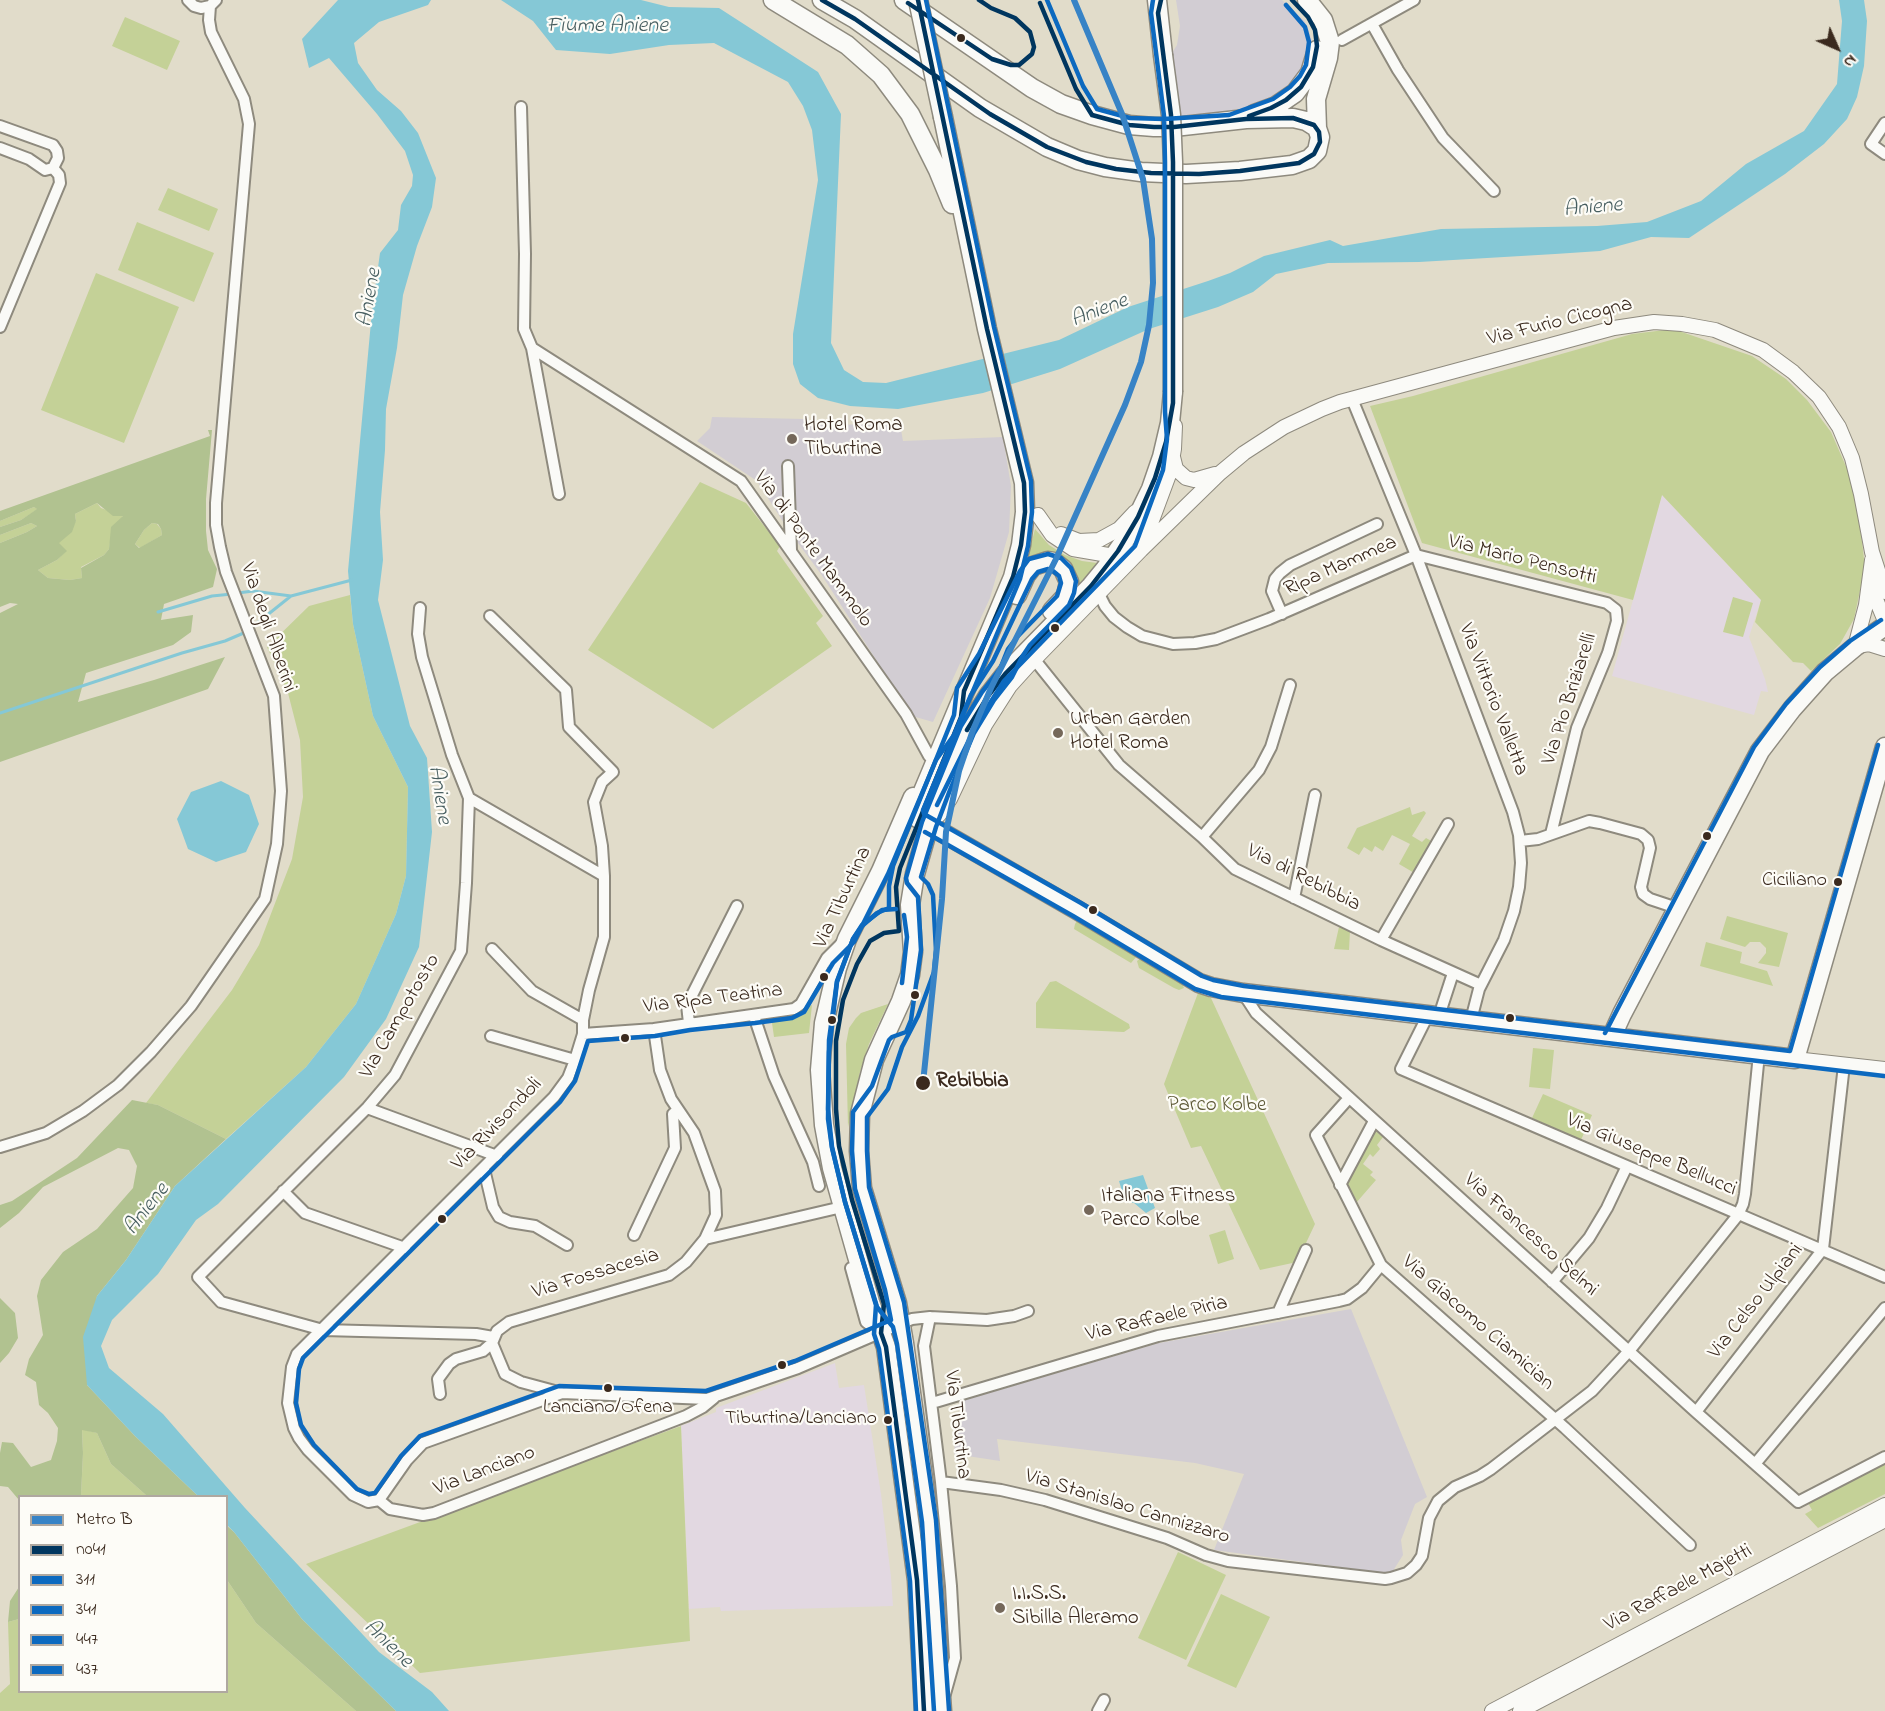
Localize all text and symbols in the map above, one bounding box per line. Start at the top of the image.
water label: Fiume Aniene [546,14,668,40]
north arrow [1807,18,1867,78]
unlabelled marker [955,32,967,44]
text: N [1837,48,1862,73]
water label: Aniene [1563,193,1623,225]
water label: Aniene [353,267,389,329]
water label: Aniene [1068,289,1132,335]
street label: Via Furio Cicogna [1485,293,1635,353]
place label: Hotel Roma Tiburtina [804,414,903,464]
marker: Hotel Roma Tiburtina [785,432,799,446]
street label: Via di Ponte Mammolo [747,467,877,633]
street label: Via Mario Pensotti [1445,530,1599,592]
street label: Ripa Mammea [1281,531,1401,603]
street label: Via degli Alberini [233,560,301,696]
street label: Via Vittorio Valletta [1451,621,1533,779]
unlabelled marker [1049,622,1061,634]
street label: Via Pio Briziarelli [1538,630,1604,768]
place label: Urban Garden Hotel Roma [1070,708,1190,758]
marker: Urban Garden Hotel Roma [1051,726,1065,740]
water label: Aniene [420,764,456,826]
unlabelled marker [1701,830,1713,842]
street label: Via di Rebibbia [1242,839,1364,919]
street label: Via Tiburtina [810,843,878,953]
place label: Ciciliano [1762,870,1827,894]
marker: Ciciliano [1832,876,1844,888]
unlabelled marker [1087,904,1099,916]
street label: Via Campotosto [355,950,447,1084]
unlabelled marker [818,971,830,983]
street label: Via Ripa Teatina [642,979,784,1021]
unlabelled marker [909,989,921,1001]
unlabelled marker [1504,1012,1516,1024]
unlabelled marker [826,1014,838,1026]
unlabelled marker [619,1032,631,1044]
place label: Rebibbia [936,1070,1009,1096]
street label: Via Rivisondoli [447,1073,549,1177]
marker: Rebibbia [914,1074,932,1092]
park label: Parco Kolbe [1168,1094,1266,1120]
street label: Via Giuseppe Bellucci [1562,1109,1740,1203]
street label: Via Francesco Selmi [1457,1169,1603,1303]
water label: Aniene [119,1179,177,1241]
place label: Italiana Fitness Parco Kolbe [1101,1185,1236,1235]
marker: Italiana Fitness Parco Kolbe [1082,1203,1096,1217]
unlabelled marker [436,1213,448,1225]
street label: Via Celso Ulpiani [1704,1239,1810,1365]
street label: Via Fossacesia [530,1244,662,1306]
street label: Via Giacomo Ciamician [1396,1251,1558,1397]
street label: Via Raffaele Piria [1084,1291,1230,1349]
unlabelled marker [776,1359,788,1371]
street label: Via Tiburtina [937,1369,975,1481]
marker: Lanciano/Ofena [602,1382,614,1394]
place label: Lanciano/Ofena [543,1397,673,1421]
place label: Tiburtina/Lanciano [725,1408,877,1432]
marker: Tiburtina/Lanciano [882,1414,894,1426]
street label: Via Lanciano [431,1441,539,1503]
street label: Via Stanislao Cannizzaro [1022,1465,1232,1551]
legend [18,1495,228,1693]
text: Metro B [76,1507,133,1533]
text: n041 [76,1537,106,1563]
street label: Via Raffaele Majetti [1601,1539,1757,1639]
text: 311 [76,1567,95,1593]
place label: I.I.S.S. Sibilla Aleramo [1012,1583,1139,1633]
text: 341 [76,1597,97,1623]
marker: I.I.S.S. Sibilla Aleramo [993,1601,1007,1615]
water label: Aniene [357,1615,417,1675]
text: 447 [76,1627,98,1653]
text: 437 [76,1657,98,1683]

